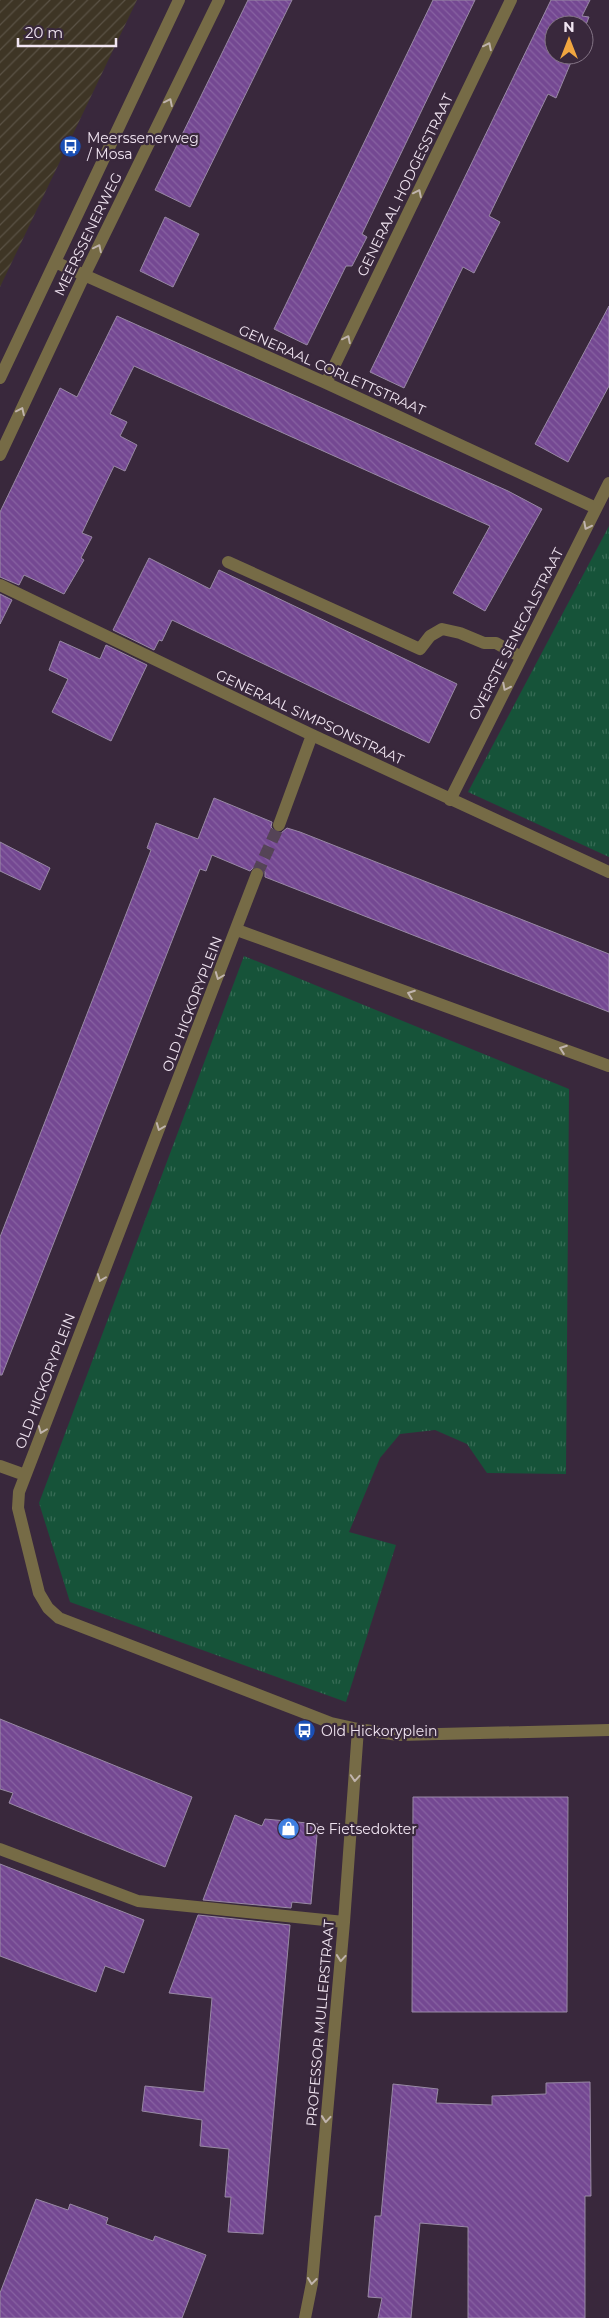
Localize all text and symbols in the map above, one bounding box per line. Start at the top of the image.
scale bar [18,15,115,47]
north arrow [544,15,594,65]
text: N [563,18,575,36]
text: 20 m [25,23,63,42]
one-way arrow [482,42,493,51]
street label: GENERAAL HODGESSTRAAT [353,91,457,279]
one-way arrow [163,98,173,107]
place label: Meerssenerweg / Mosa [86,129,199,163]
bus stop icon: Meerssenerweg / Mosa [59,134,83,158]
street label: MEERSSENERWEG [50,169,126,299]
one-way arrow [411,189,421,198]
one-way arrow [91,244,102,253]
street label: GENERAAL CORLETTSTRAAT [236,321,428,419]
one-way arrow [341,335,351,344]
one-way arrow [14,407,25,416]
one-way arrow [583,521,593,530]
street label: OVERSTE SENECALSTRAAT [465,545,567,723]
street label: GENERAAL SIMPSONSTRAAT [213,665,407,769]
one-way arrow [502,682,512,691]
street label: OLD HICKORYPLEIN [158,934,226,1074]
one-way arrow [215,971,225,979]
one-way arrow [407,990,415,1000]
one-way arrow [559,1045,568,1055]
one-way arrow [156,1122,166,1131]
one-way arrow [97,1274,107,1282]
street label: OLD HICKORYPLEIN [11,1311,79,1451]
one-way arrow [38,1425,48,1434]
bus stop icon: Old Hickoryplein [293,1719,317,1743]
place label: Old Hickoryplein [321,1722,438,1740]
one-way arrow [349,1774,360,1782]
shop icon: De Fietsedokter [277,1817,301,1841]
place label: De Fietsedokter [305,1820,417,1838]
street label: PROFESSOR MULLERSTRAAT [302,1919,338,2127]
one-way arrow [335,1954,346,1962]
one-way arrow [321,2116,332,2124]
one-way arrow [307,2278,318,2286]

